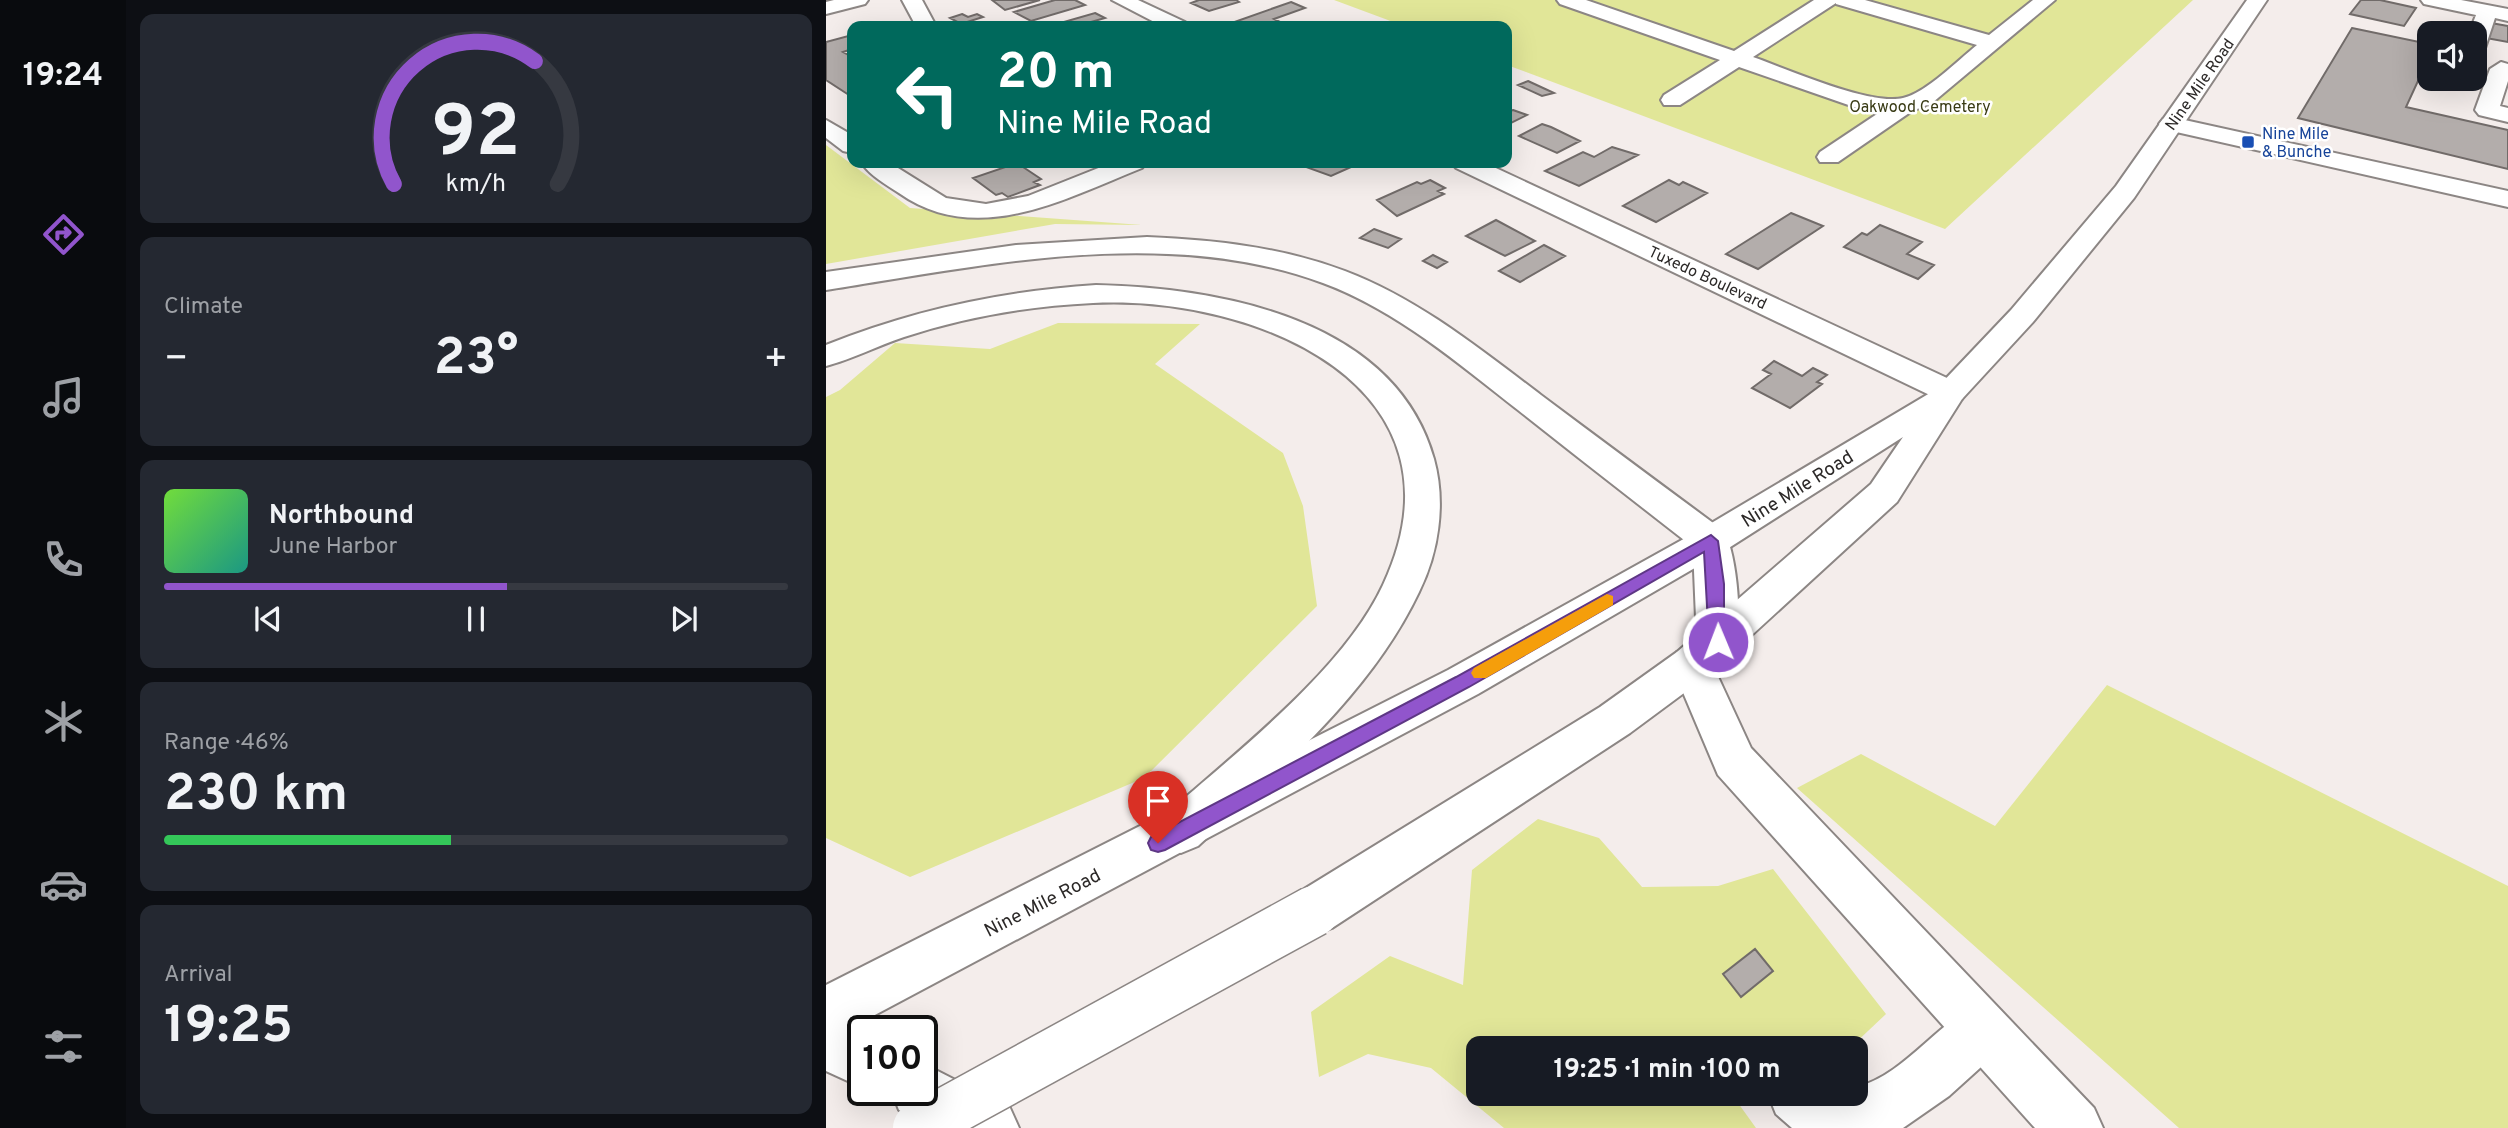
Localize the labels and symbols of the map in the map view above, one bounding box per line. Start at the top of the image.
street label: Nine Mile Road [2162,35,2240,135]
park label: Oakwood Cemetery [1849,98,1991,118]
place label: Nine Mile & Bunche [2262,125,2331,163]
marker: Nine Mile & Bunche [2240,134,2256,150]
street label: Tuxedo Boulevard [1645,243,1770,315]
street label: Nine Mile Road [1738,446,1859,534]
position arrow [1681,605,1755,679]
pin [1128,771,1188,843]
street label: Nine Mile Road [981,864,1105,943]
speed limit sign: 100 [847,1015,938,1106]

